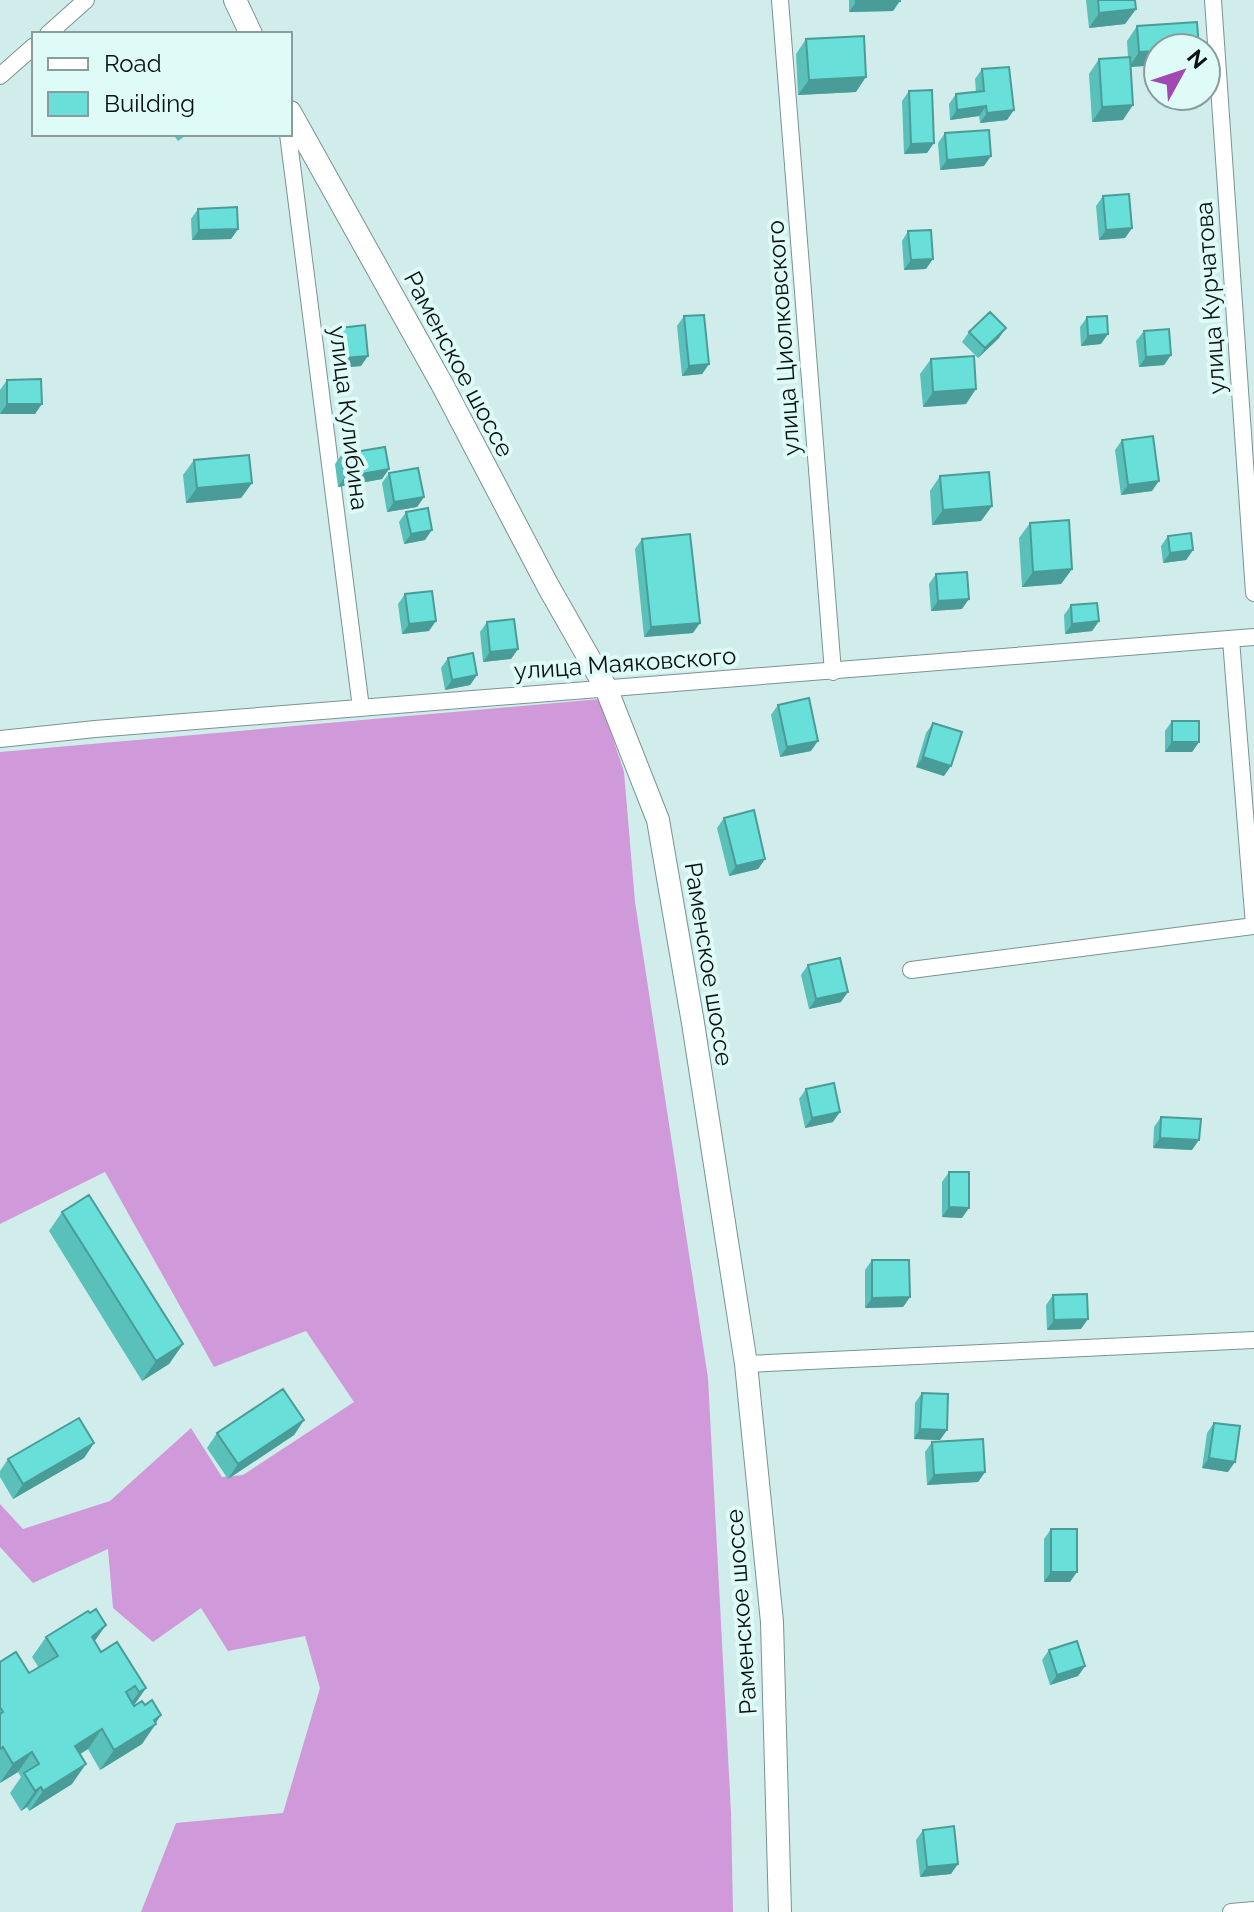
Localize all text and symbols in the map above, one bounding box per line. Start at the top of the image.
legend [32,32,292,136]
north arrow [1142,32,1222,112]
text: N [1182,44,1213,74]
text: Road [104,49,162,78]
text: Building [104,89,195,118]
street label: улица Курчатова [1189,201,1231,395]
street label: улица Циолковского [760,219,806,457]
street label: Раменское шоссе [398,266,520,462]
street label: улица Кулибина [323,324,375,512]
street label: улица Маяковского [513,641,737,685]
street label: Раменское шоссе [679,860,739,1068]
street label: Раменское шоссе [719,1508,763,1716]

